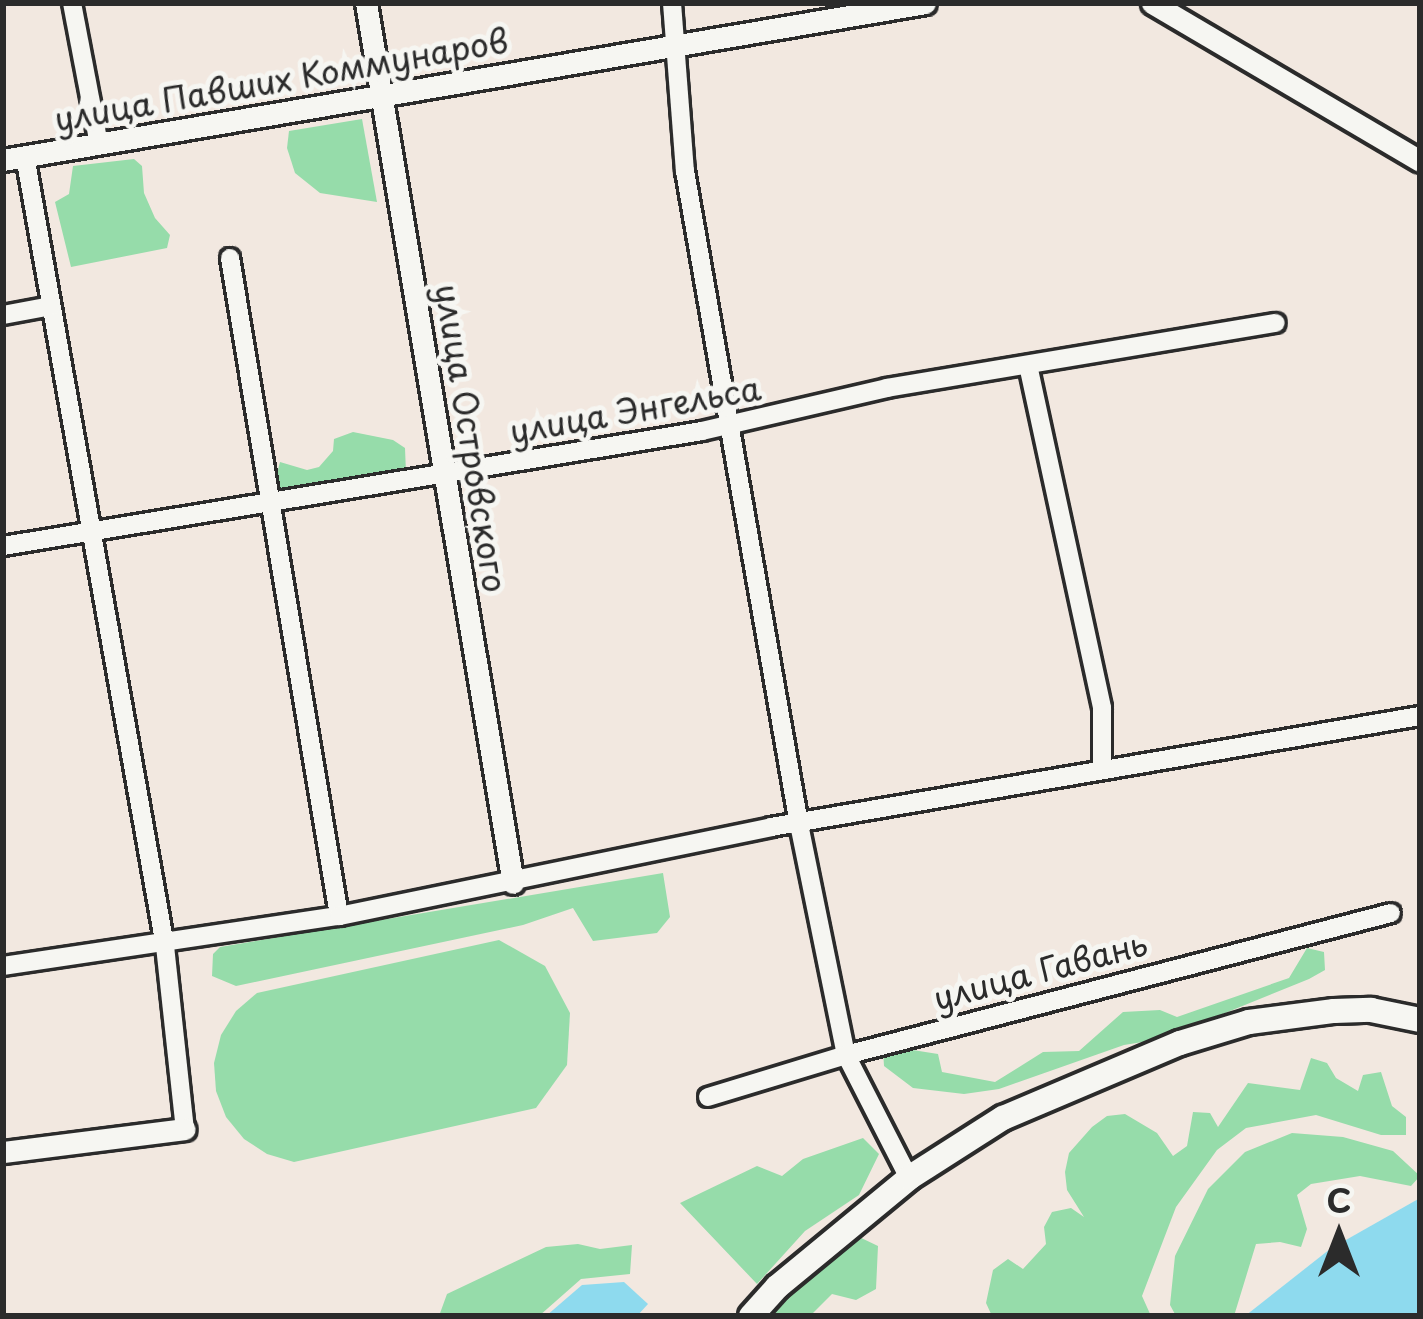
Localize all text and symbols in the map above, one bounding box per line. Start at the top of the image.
street label: улица Павших Коммунаров [50,19,512,139]
street label: улица Островского [428,280,516,596]
street label: улица Энгельса [505,367,765,451]
street label: улица Гавань [929,922,1151,1018]
text: С [1327,1174,1351,1224]
north arrow [1279,1175,1399,1295]

